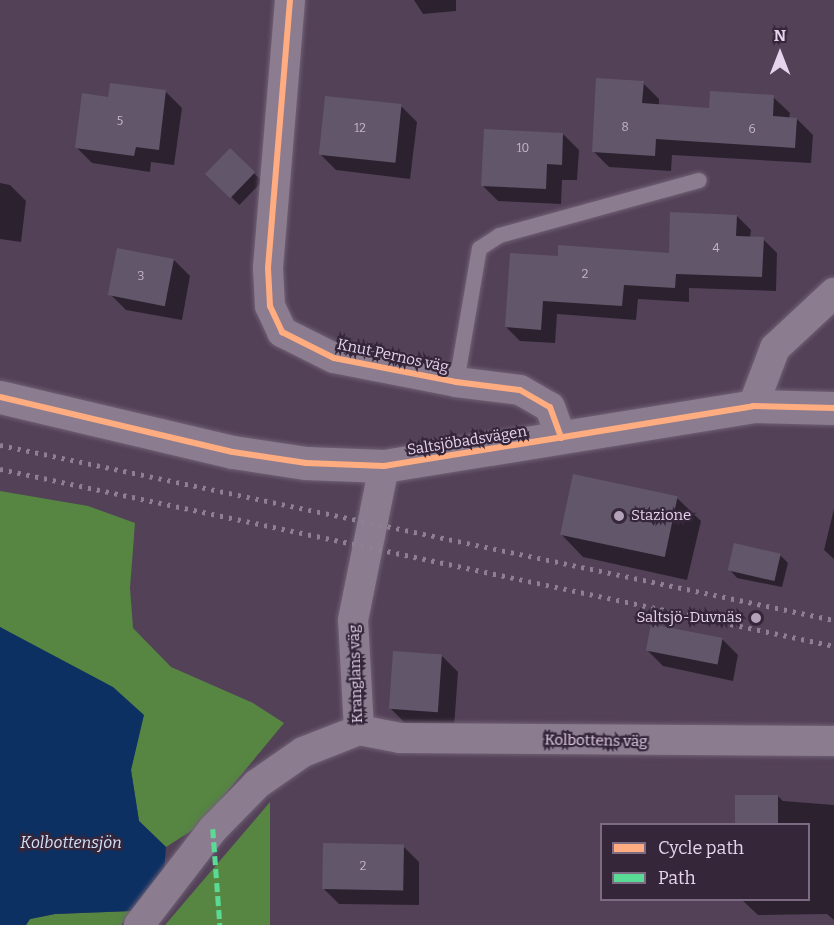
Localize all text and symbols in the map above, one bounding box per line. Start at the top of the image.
north arrow [750,24,810,84]
text: N [774,26,786,45]
house number: 5 [117,115,123,129]
house number: 8 [621,121,629,135]
house number: 12 [354,122,366,136]
house number: 6 [748,123,756,137]
house number: 10 [517,142,529,156]
house number: 4 [712,242,720,256]
house number: 2 [582,268,588,282]
house number: 3 [138,270,144,284]
street label: Knut Pernos väg [336,335,450,377]
street label: Saltsjöbadsvägen [406,423,528,459]
place label: Stazione [631,507,691,525]
marker: Stazione [612,509,626,523]
place label: Saltsjö-Duvnäs [636,609,742,627]
marker: Saltsjö-Duvnäs [747,609,765,627]
street label: Kranglans väg [345,624,367,724]
street label: Kolbottens väg [544,731,648,751]
legend [600,823,810,901]
water label: Kolbottensjön [20,833,122,853]
text: Cycle path [658,837,744,859]
house number: 2 [360,860,366,874]
text: Path [658,867,696,889]

